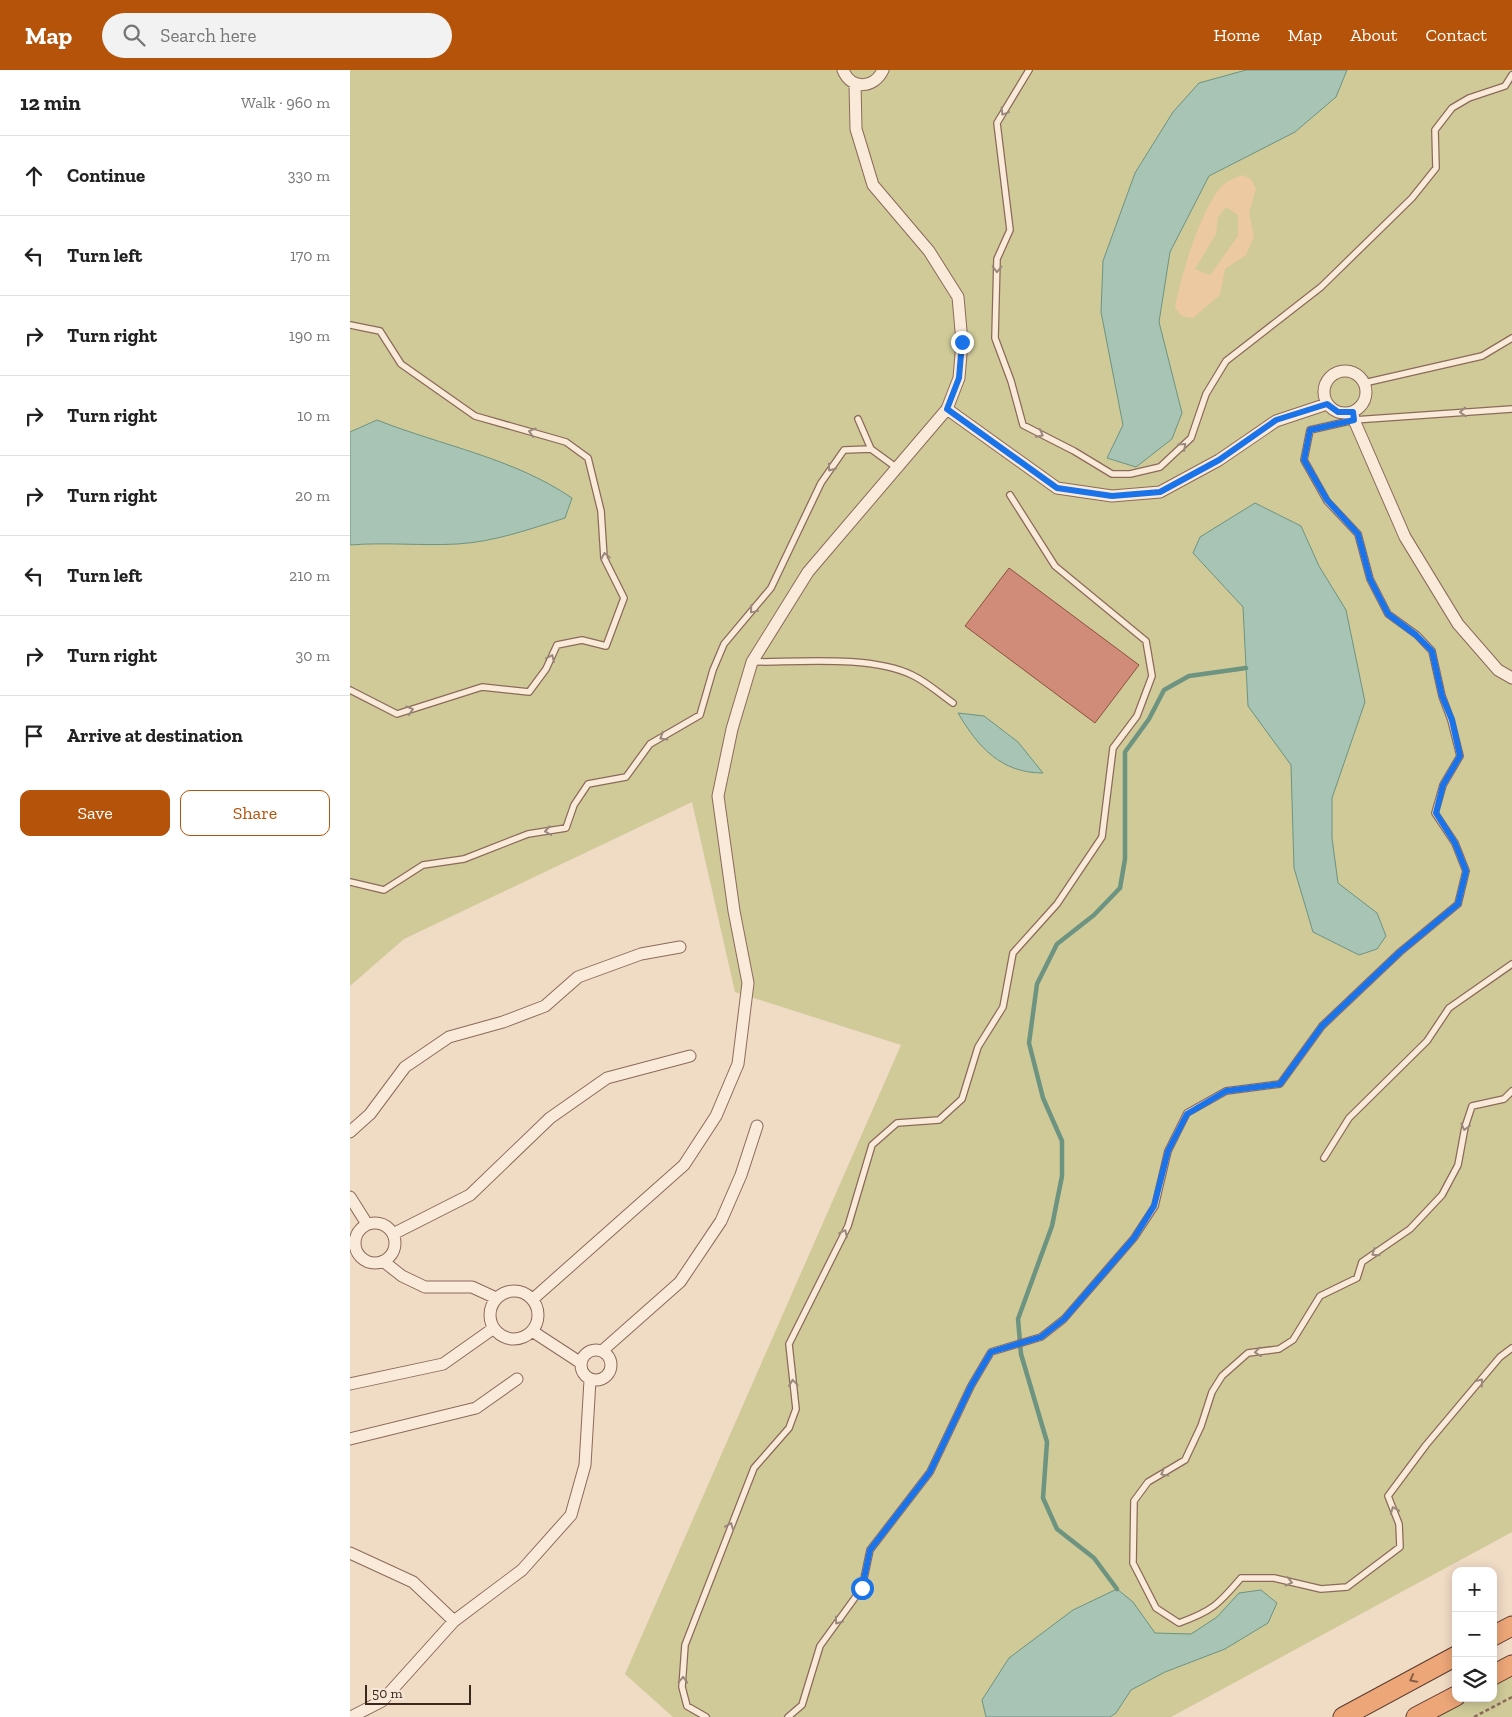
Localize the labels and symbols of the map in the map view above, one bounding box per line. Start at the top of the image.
one-way arrow [1000,106,1010,115]
one-way arrow [991,265,1002,273]
route end [951,331,974,354]
one-way arrow [1459,406,1467,417]
one-way arrow [528,427,536,437]
one-way arrow [1035,428,1044,438]
one-way arrow [1177,443,1186,452]
one-way arrow [828,462,837,472]
one-way arrow [600,551,610,560]
one-way arrow [749,604,758,613]
one-way arrow [545,654,555,663]
one-way arrow [405,705,414,715]
one-way arrow [660,730,669,740]
one-way arrow [544,825,552,836]
one-way arrow [1461,1122,1471,1131]
one-way arrow [838,1229,848,1238]
one-way arrow [1371,1247,1381,1256]
one-way arrow [1254,1346,1262,1357]
one-way arrow [788,1378,799,1386]
one-way arrow [1474,1378,1483,1387]
one-way arrow [1160,1467,1169,1477]
one-way arrow [1389,1507,1399,1515]
one-way arrow [724,1522,735,1531]
one-way arrow [1285,1576,1294,1587]
route start [851,1577,874,1600]
one-way arrow [835,1615,844,1625]
one-way arrow [1409,1673,1418,1683]
one-way arrow [677,1675,688,1683]
scale bar [365,1682,471,1705]

